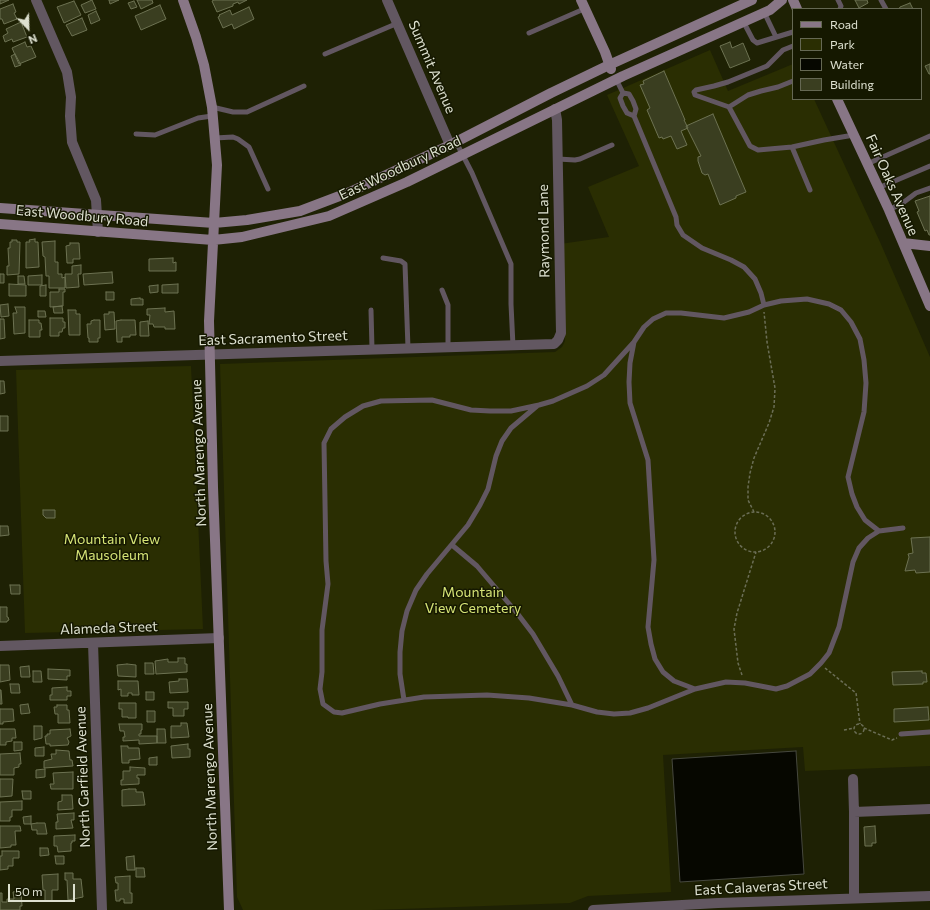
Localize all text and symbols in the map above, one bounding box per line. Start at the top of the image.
north arrow [8,8,48,48]
legend [792,8,922,100]
text: Road [830,17,858,31]
street label: Summit Avenue [405,18,459,116]
text: N [27,32,39,47]
text: Park [830,37,855,51]
text: Water [830,57,864,71]
text: Building [830,77,874,91]
street label: East Woodbury Road [336,132,464,204]
street label: Fair Oaks Avenue [862,132,922,238]
street label: Raymond Lane [535,184,553,278]
street label: East Woodbury Road [15,202,149,230]
street label: East Sacramento Street [198,327,348,349]
street label: North Marengo Avenue [188,379,210,527]
park label: Mountain View Mausoleum [64,531,160,564]
park label: Mountain View Cemetery [425,584,521,616]
street label: Alameda Street [60,618,158,638]
street label: North Marengo Avenue [199,703,221,851]
street label: North Garfield Avenue [72,706,94,848]
street label: East Calaveras Street [694,875,828,899]
scale bar [10,876,77,902]
text: 50 m [15,884,43,898]

